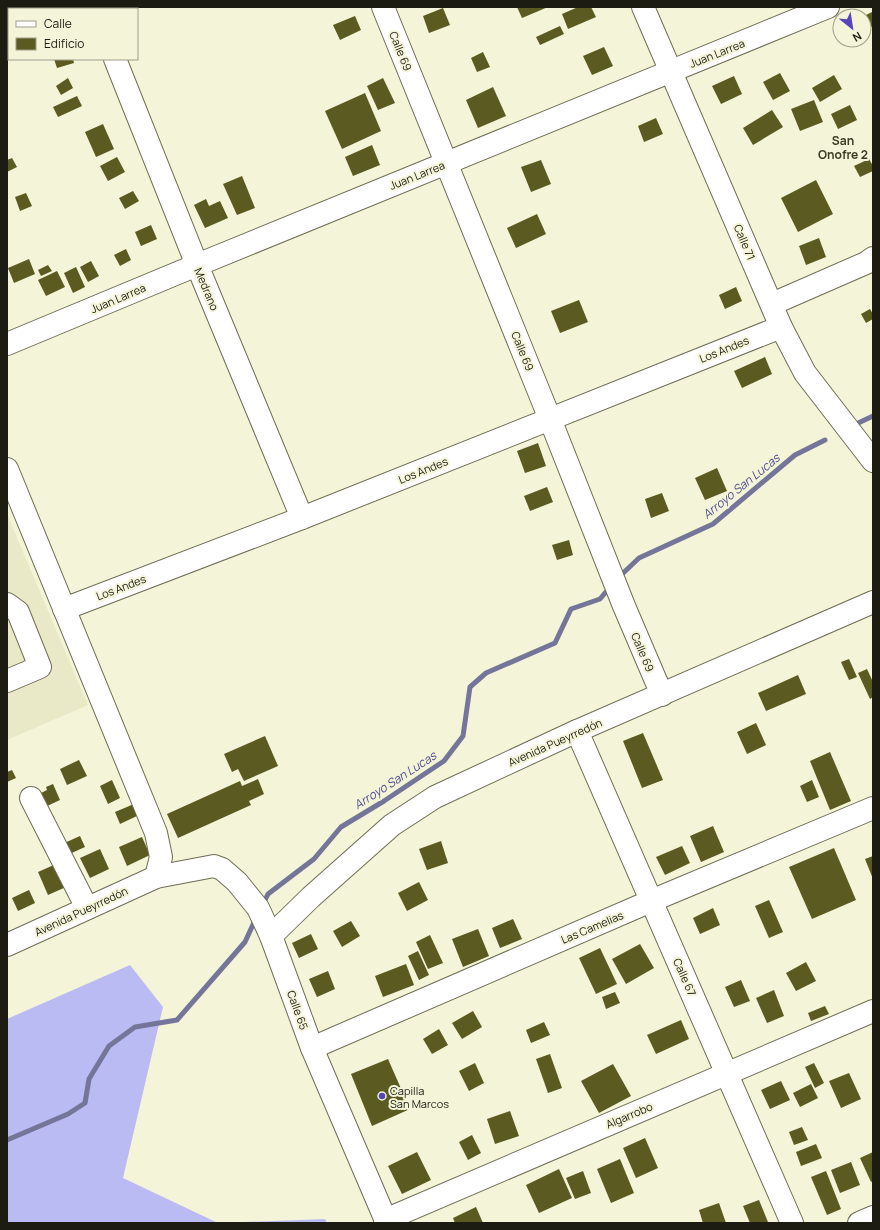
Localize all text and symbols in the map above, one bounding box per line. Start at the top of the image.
legend [8,8,138,60]
north arrow [832,8,872,48]
text: Calle [44,15,72,32]
street label: Calle 69 [386,29,416,73]
text: N [850,29,864,46]
text: Edificio [44,35,84,52]
street label: Juan Larrea [687,35,747,71]
district label: San Onofre 2 [818,132,868,163]
street label: Juan Larrea [387,157,447,193]
street label: Calle 71 [731,222,759,262]
street label: Medrano [191,265,223,313]
street label: Juan Larrea [88,280,148,316]
street label: Calle 69 [508,329,538,373]
street label: Los Andes [697,332,751,366]
water label: Arroyo San Lucas [699,448,785,522]
street label: Los Andes [396,453,450,487]
street label: Los Andes [94,571,148,603]
street label: Calle 69 [628,630,658,674]
street label: Avenida Pueyrredón [506,715,604,769]
water label: Arroyo San Lucas [351,746,441,813]
street label: Avenida Pueyrredón [32,883,130,939]
street label: Las Camelias [558,907,626,947]
street label: Calle 67 [670,956,700,998]
street label: Calle 65 [284,988,312,1032]
place label: Capilla San Marcos [390,1083,449,1111]
marker: Capilla San Marcos [377,1091,387,1101]
street label: Algarrobo [603,1098,655,1132]

